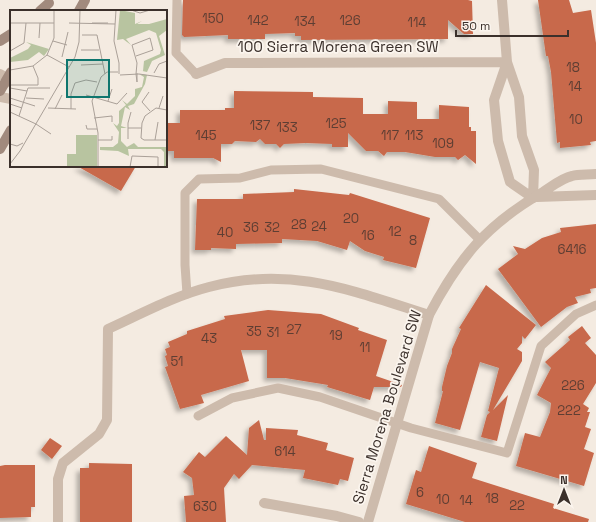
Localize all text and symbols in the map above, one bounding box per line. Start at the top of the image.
inset map [10,10,167,167]
house number: 150 [202,10,224,27]
house number: 142 [247,12,269,29]
house number: 126 [339,12,361,29]
scale bar [456,12,568,38]
house number: 134 [294,13,316,30]
house number: 114 [408,14,427,31]
text: 50 m [462,18,490,34]
street label: 100 Sierra Morena Green SW [237,37,439,56]
house number: 18 [566,59,580,76]
house number: 14 [568,78,582,95]
house number: 10 [569,111,583,128]
house number: 125 [325,115,347,132]
house number: 137 [250,117,270,134]
house number: 133 [276,119,298,136]
house number: 145 [195,127,217,144]
house number: 117 [381,127,399,144]
house number: 113 [405,127,424,144]
house number: 109 [432,135,454,152]
house number: 20 [343,210,359,227]
house number: 28 [291,216,307,233]
house number: 24 [311,218,327,235]
house number: 36 [243,219,259,236]
house number: 32 [264,219,280,236]
house number: 12 [388,223,402,240]
house number: 40 [217,224,233,241]
house number: 16 [361,227,375,244]
house number: 8 [409,232,417,249]
house number: 6416 [557,241,587,258]
street label: Sierra Morena Boulevard SW [348,308,425,506]
house number: 27 [286,321,302,338]
house number: 35 [246,323,262,340]
house number: 31 [266,324,280,341]
house number: 19 [329,327,343,344]
house number: 43 [201,330,217,347]
house number: 11 [360,339,370,356]
house number: 51 [170,353,184,370]
house number: 226 [561,377,585,394]
house number: 222 [557,402,581,419]
house number: 614 [274,443,296,460]
north arrow [544,470,584,510]
text: N [560,473,568,487]
house number: 6 [416,484,424,501]
house number: 18 [485,490,499,507]
house number: 10 [436,491,450,508]
house number: 14 [459,492,473,509]
house number: 22 [509,497,525,514]
house number: 630 [193,498,217,515]

